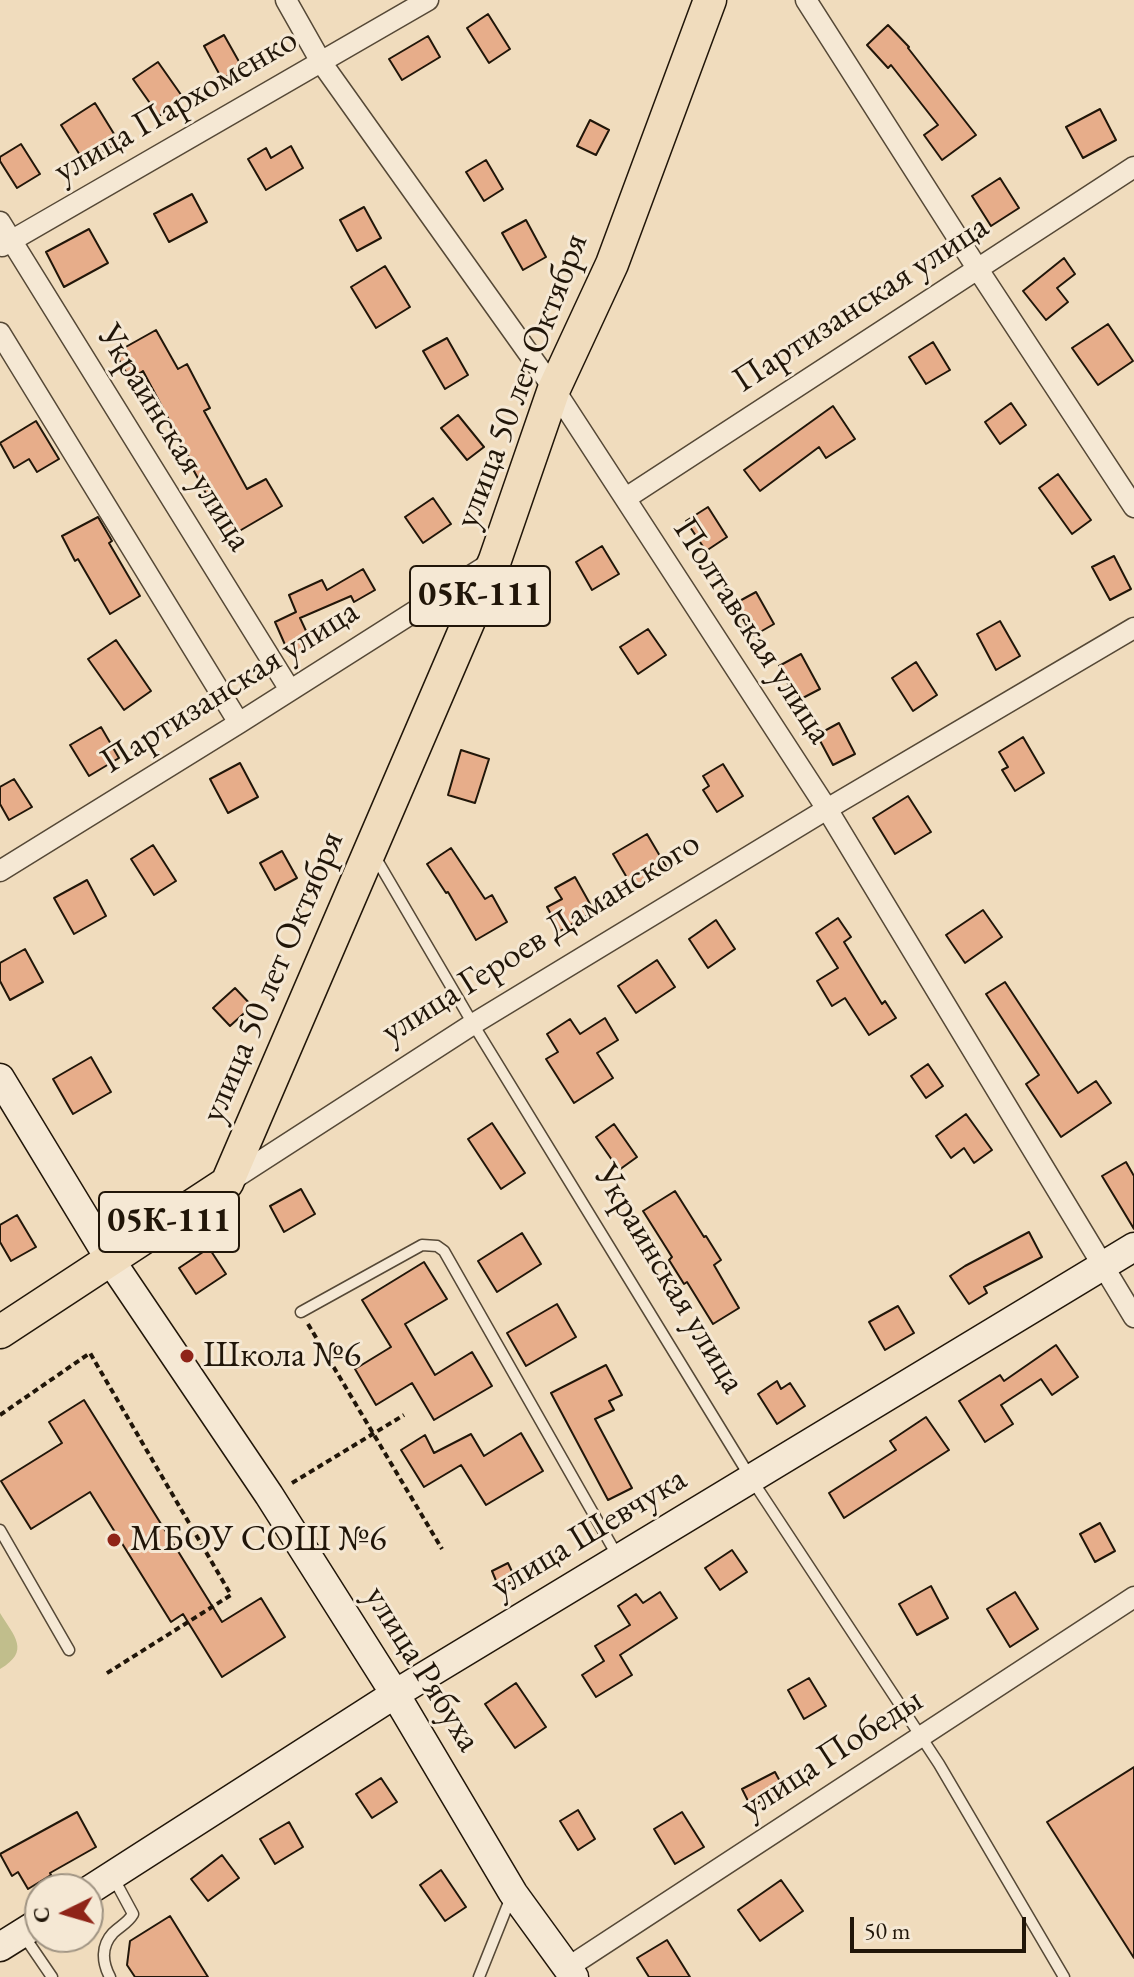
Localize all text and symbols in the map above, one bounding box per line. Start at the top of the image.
street label: улица Пархоменко [46,19,306,193]
street label: Партизанская улица [725,205,997,403]
street label: улица 50 лет Октября [446,228,598,534]
street label: Украинская улица [87,317,261,559]
street label: Полтавская улица [663,510,841,752]
road number: 05К-111 [410,566,550,626]
street label: Партизанская улица [93,590,367,784]
street label: улица Героев Даманского [374,822,708,1054]
street label: улица 50 лет Октября [192,825,354,1129]
street label: Украинская улица [584,1157,754,1401]
road number: 05К-111 [99,1192,239,1252]
place label: Школа №6 [203,1334,361,1378]
marker: Школа №6 [178,1347,196,1365]
street label: улица Шевчука [483,1458,695,1608]
place label: МБОУ СОШ №6 [130,1518,387,1562]
marker: МБОУ СОШ №6 [105,1531,123,1549]
street label: улица Рябуха [354,1578,490,1760]
street label: улица Победы [733,1679,931,1829]
north arrow [24,1873,104,1953]
scale bar [854,1901,1030,1951]
text: С [26,1906,57,1924]
text: 50 m [864,1915,911,1946]

